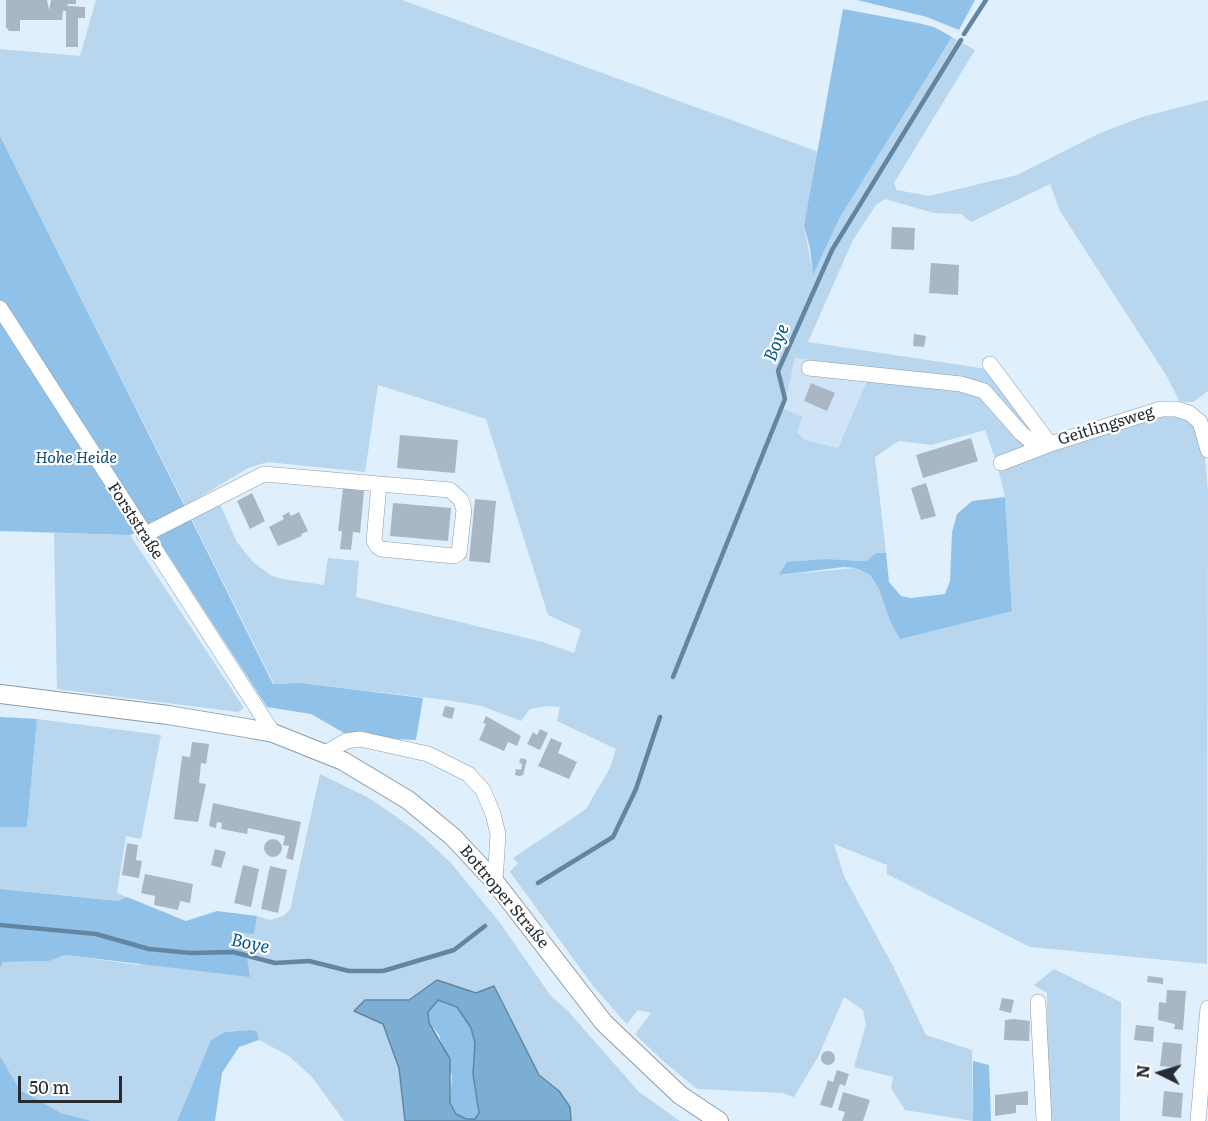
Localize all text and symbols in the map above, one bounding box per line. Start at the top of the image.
water label: Boye [760,321,794,365]
street label: Geitlingsweg [1056,402,1156,450]
park label: Hohe Heide [35,448,117,468]
street label: Forststraße [103,479,167,563]
street label: Bottroper Straße [455,842,553,952]
water label: Boye [229,929,271,959]
north arrow [1130,1043,1190,1103]
scale bar [21,1064,124,1102]
text: N [1130,1064,1155,1079]
text: 50 m [29,1073,70,1100]

